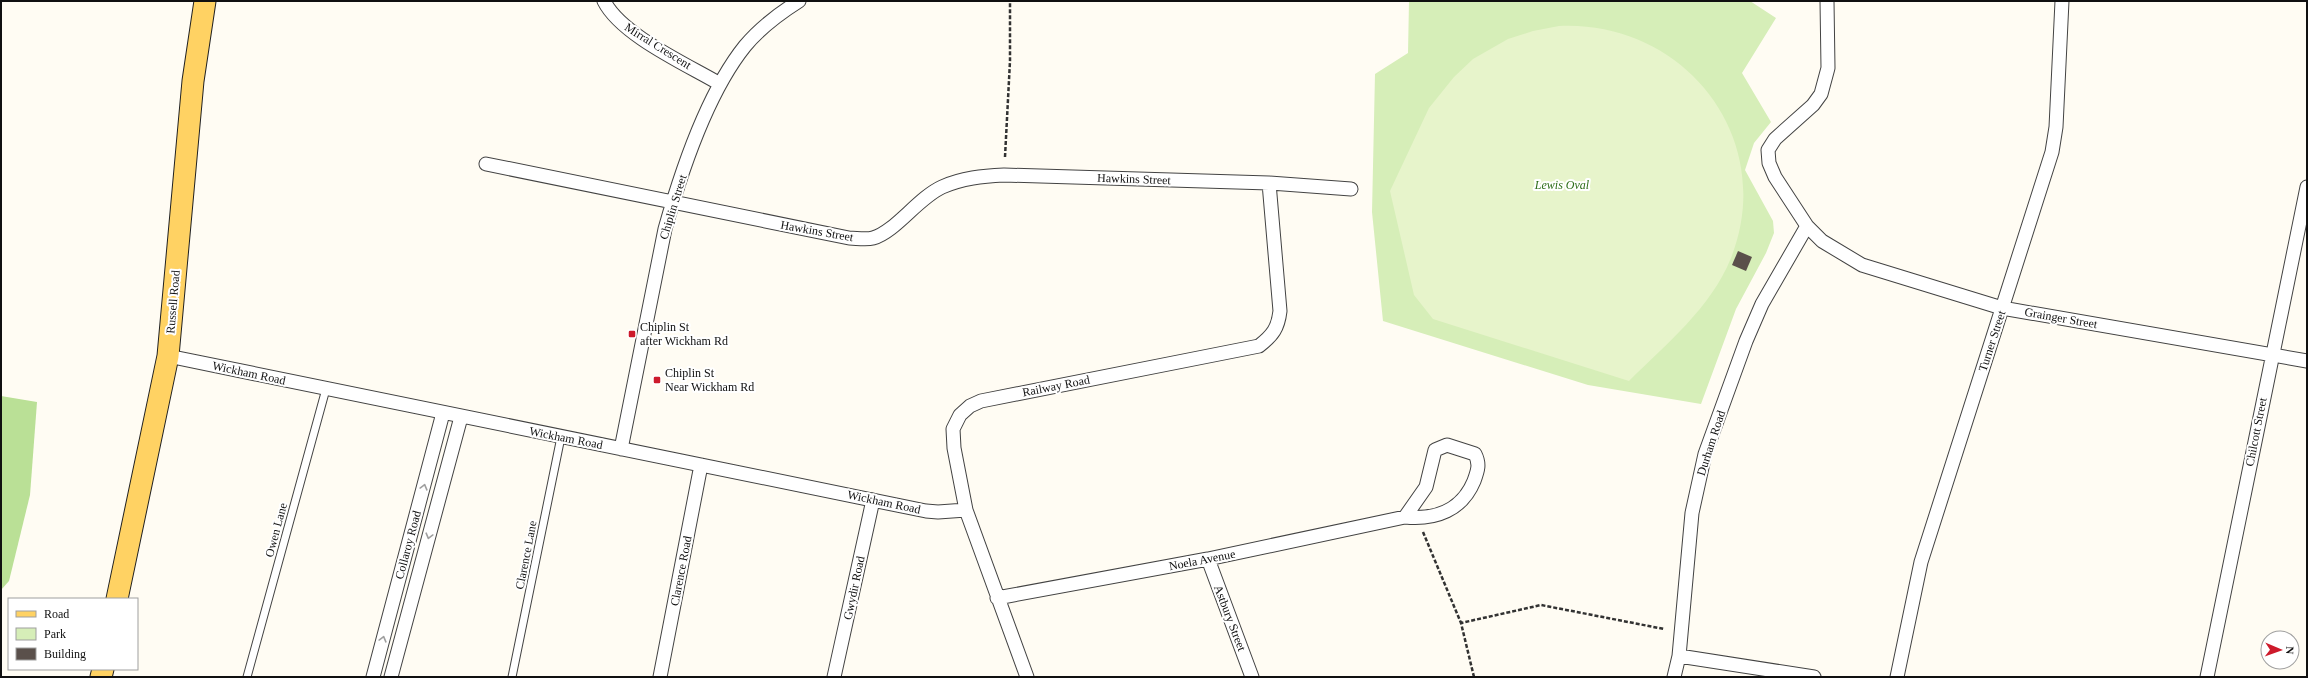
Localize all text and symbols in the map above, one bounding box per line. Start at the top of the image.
street label: Mirral Crescent [622,20,694,72]
street label: Hawkins Street [1097,171,1172,187]
street label: Chiplin Street [657,172,690,241]
park label: Lewis Oval [1534,178,1590,192]
street label: Hawkins Street [780,218,855,244]
street label: Russell Road [163,270,183,334]
street label: Grainger Street [2024,305,2099,331]
street label: Turner Street [1976,308,2009,373]
place label: Chiplin St after Wickham Rd [640,320,728,348]
marker: Chiplin St after Wickham Rd [627,329,637,339]
street label: Wickham Road [211,358,287,388]
place label: Chiplin St Near Wickham Rd [665,366,754,394]
street label: Railway Road [1021,373,1091,399]
marker: Chiplin St Near Wickham Rd [652,375,662,385]
street label: Chilcott Street [2242,396,2270,468]
street label: Durham Road [1694,409,1728,477]
street label: Wickham Road [528,424,604,452]
one-way arrow [419,484,428,491]
street label: Wickham Road [846,487,922,517]
street label: Owen Lane [262,501,290,559]
street label: Collaroy Road [392,509,424,581]
street label: Clarence Lane [512,519,540,591]
one-way arrow [425,532,434,539]
street label: Clarence Road [667,535,695,607]
street label: Noela Avenue [1168,547,1236,573]
street label: Gwydir Road [840,555,868,621]
street label: Astbury Street [1211,583,1249,654]
legend [8,598,138,670]
text: Road [44,607,69,621]
text: Park [44,627,66,641]
north arrow [2260,630,2300,670]
one-way arrow [378,636,387,643]
text: N [2284,646,2296,655]
text: Building [44,647,86,661]

